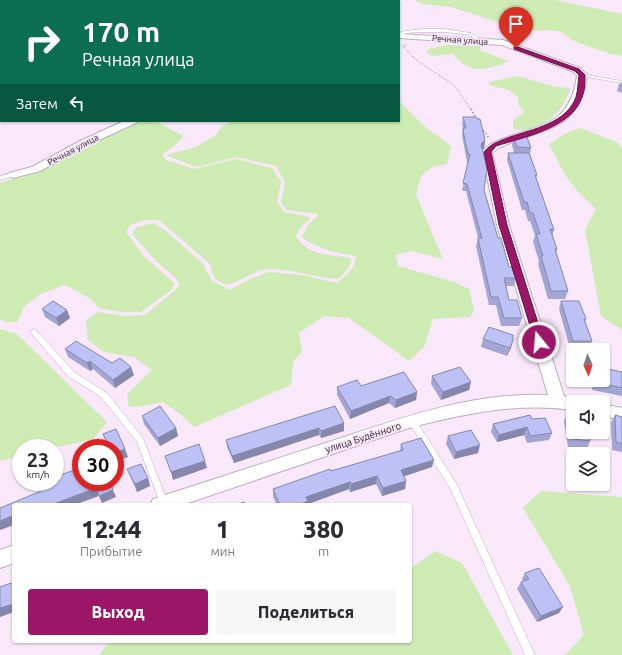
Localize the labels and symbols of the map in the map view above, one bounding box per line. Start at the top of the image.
pin [499,7.0,533,48]
street label: Речная улица [432,33,488,47]
street label: Речная улица [46,132,100,168]
position arrow [518,321,560,363]
north arrow [566,343,610,387]
street label: улица Будённого [324,420,403,455]
speed limit sign: 30 [72,439,124,491]

